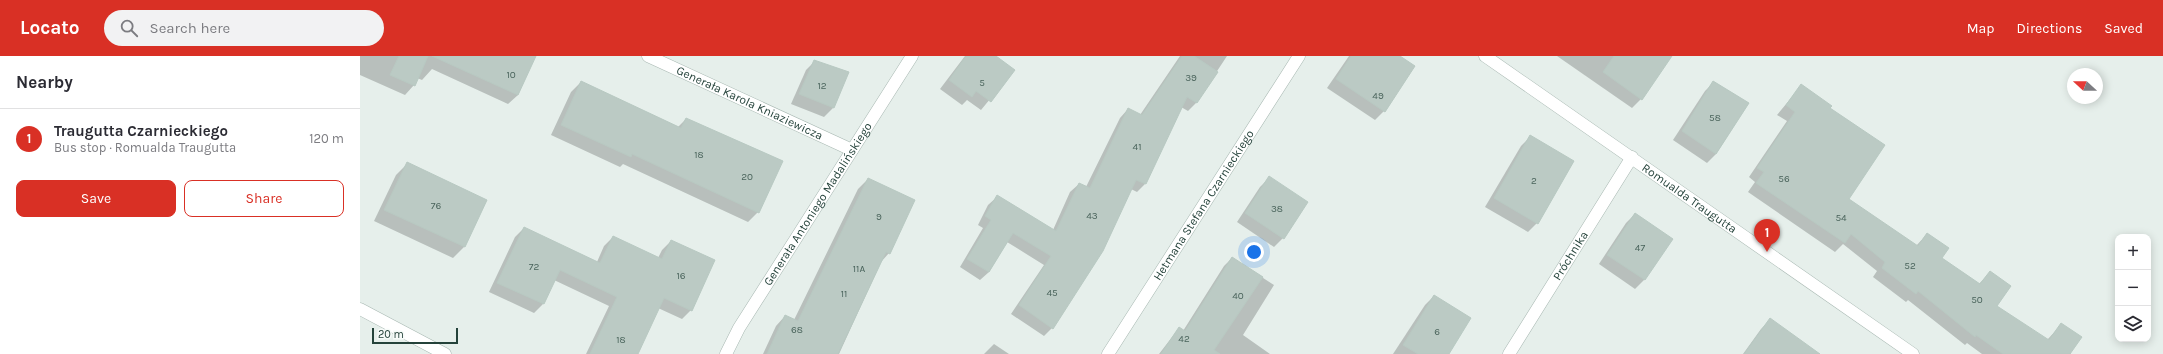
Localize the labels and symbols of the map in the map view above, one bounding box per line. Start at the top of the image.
street label: Generała Karola Kniaziewicza [674,63,825,143]
north arrow [2067,68,2103,104]
house number: 10 [506,69,516,81]
house number: 39 [1185,72,1197,84]
house number: 5 [979,77,985,89]
house number: 12 [817,80,827,92]
house number: 49 [1372,90,1384,102]
house number: 58 [1709,112,1721,124]
street label: Generała Antoniego Madalińskiego [761,120,875,288]
street label: Hetmana Stefana Czarnieckiego [1150,127,1257,283]
house number: 41 [1133,141,1141,153]
house number: 18 [694,149,704,161]
street label: Romualda Traugutta [1639,161,1739,236]
house number: 20 [741,171,753,183]
house number: 56 [1778,173,1790,185]
house number: 2 [1531,175,1537,187]
house number: 76 [431,200,441,212]
house number: 38 [1271,203,1283,215]
house number: 43 [1086,210,1098,222]
house number: 9 [876,211,882,223]
house number: 54 [1835,212,1847,224]
pin: 1 [1754,219,1780,252]
street label: Próchnika [1550,228,1591,283]
your location [1244,242,1264,262]
house number: 47 [1635,242,1645,254]
house number: 52 [1904,260,1916,272]
house number: 72 [529,261,539,273]
house number: 11A [853,263,865,275]
house number: 16 [676,270,686,282]
house number: 45 [1046,287,1058,299]
house number: 11 [841,288,847,300]
house number: 40 [1232,290,1244,302]
house number: 50 [1971,294,1983,306]
house number: 68 [791,324,803,336]
scale bar [372,326,458,345]
house number: 6 [1434,326,1440,338]
house number: 42 [1178,333,1190,345]
house number: 18 [616,334,626,346]

